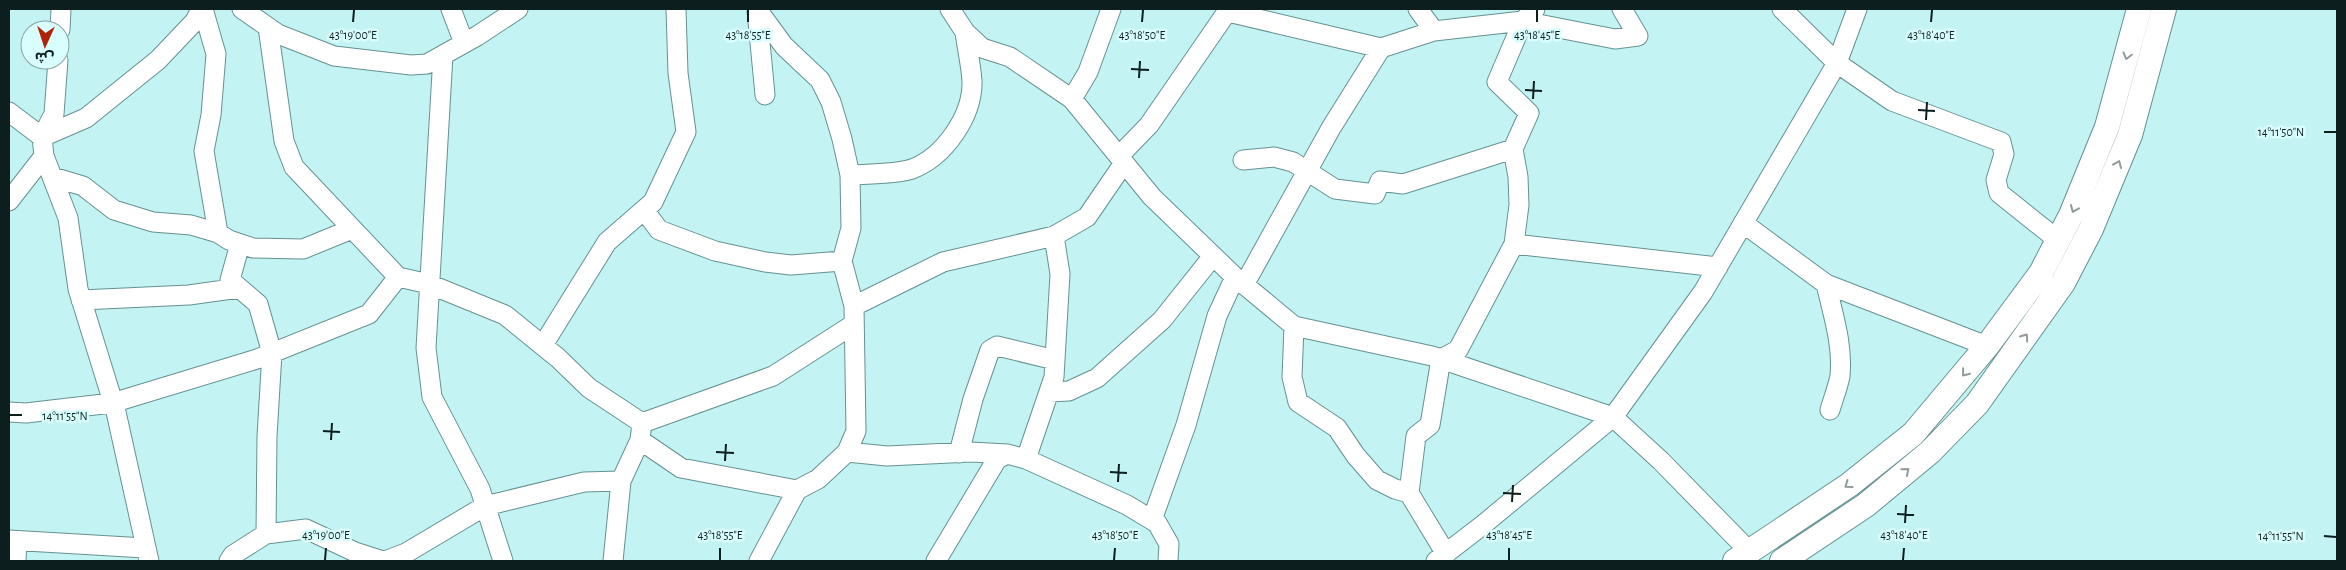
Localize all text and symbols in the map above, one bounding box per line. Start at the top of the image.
north arrow [20,20,70,70]
text: 43°19'00"E [329,29,377,41]
text: 43°18'55"E [725,29,771,41]
text: 43°18'50"E [1119,29,1165,41]
text: 43°18'45"E [1514,29,1560,41]
text: 43°18'40"E [1907,29,1955,41]
text: ش [34,49,54,65]
one-way arrow [2122,51,2132,59]
text: 14°11'50"N [2258,126,2304,138]
one-way arrow [2112,160,2123,169]
one-way arrow [2069,204,2080,213]
one-way arrow [2019,333,2028,343]
one-way arrow [1962,367,1970,376]
text: 14°11'55"N [42,410,88,422]
one-way arrow [1901,468,1910,477]
one-way arrow [1844,479,1854,488]
text: 43°19'00"E [302,529,350,541]
text: 43°18'55"E [697,529,743,541]
text: 43°18'50"E [1092,529,1138,541]
text: 43°18'45"E [1486,529,1532,541]
text: 43°18'40"E [1880,529,1928,541]
text: 14°11'55"N [2258,530,2304,542]

